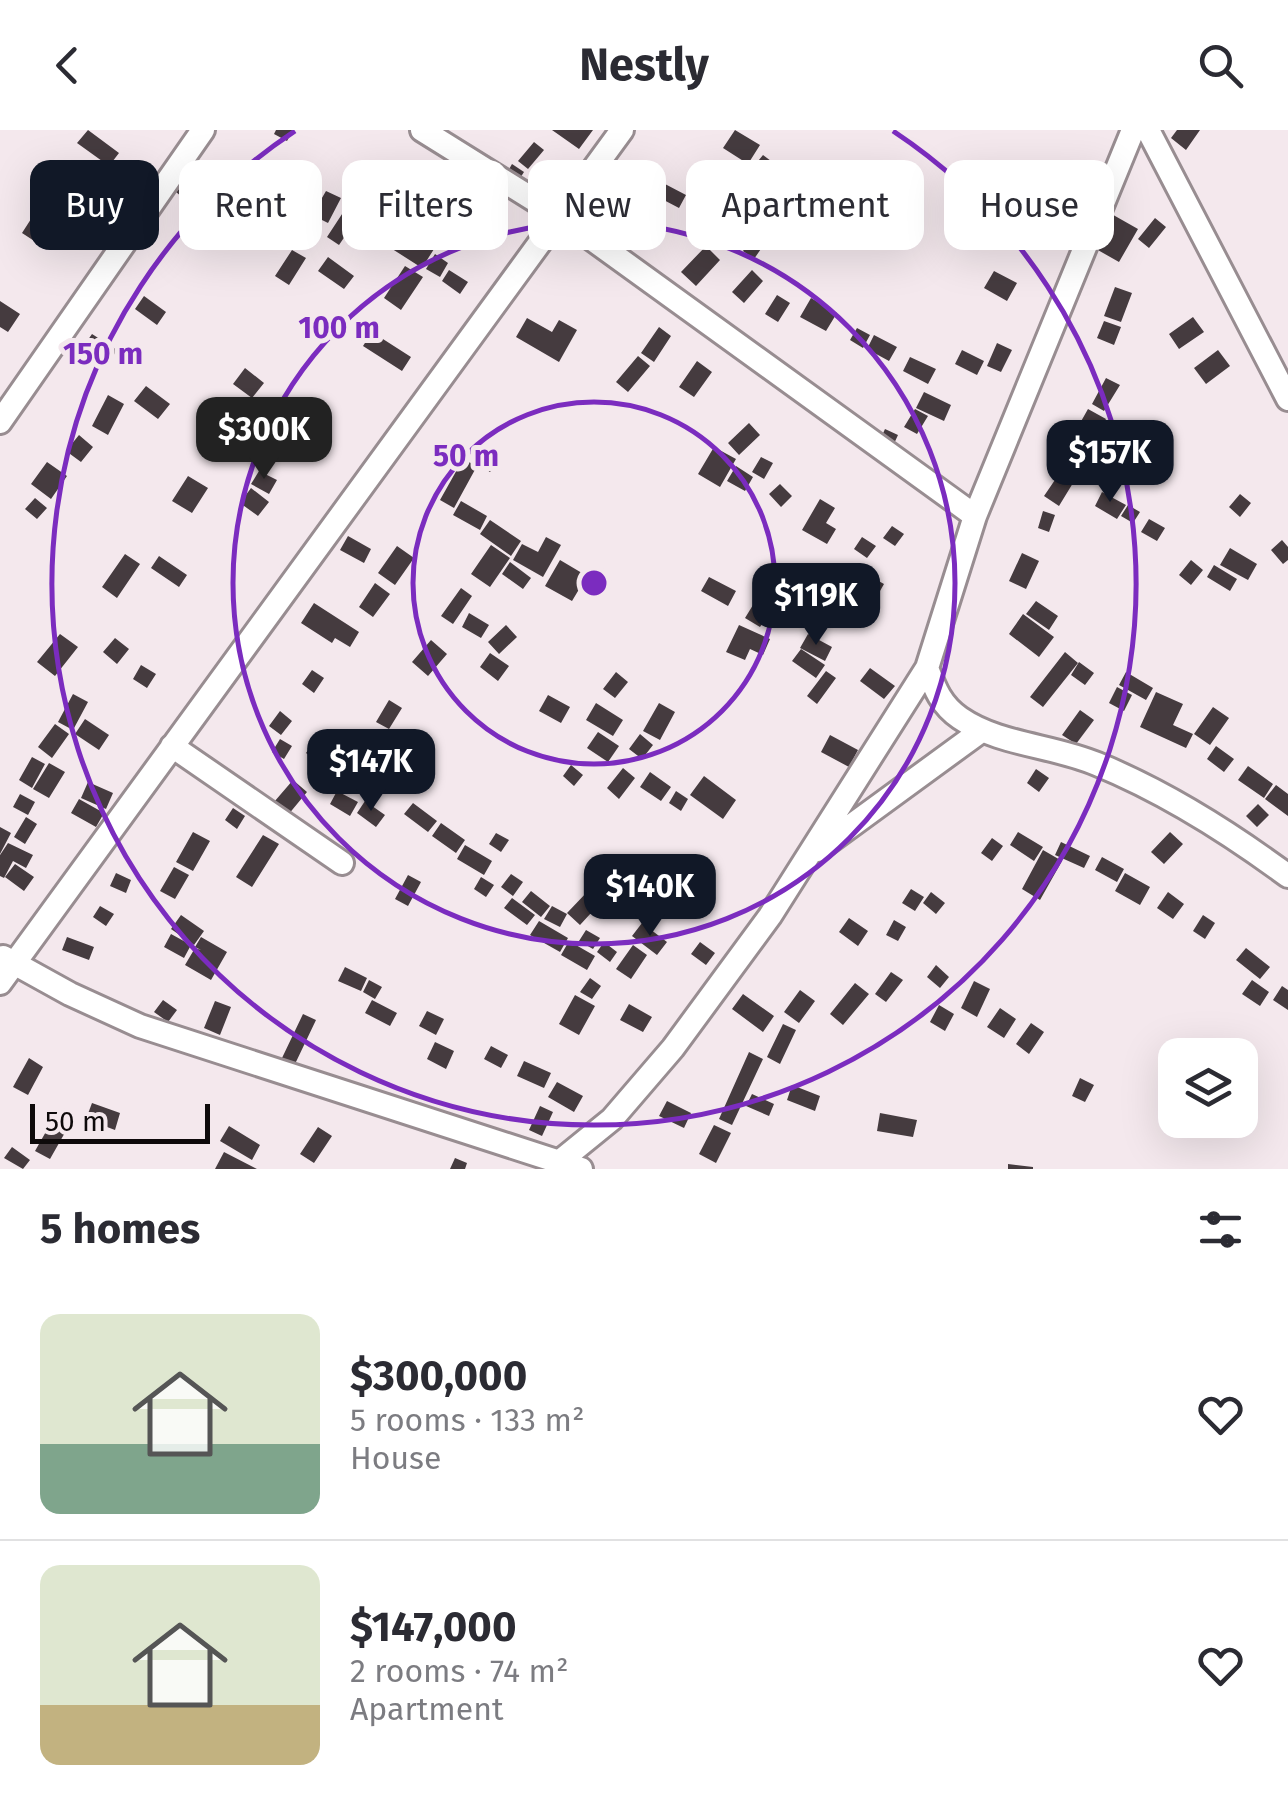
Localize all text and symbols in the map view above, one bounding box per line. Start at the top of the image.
icon: back [40,38,95,93]
text: Nestly [579,38,709,92]
icon: search [1193,38,1248,93]
chip: Buy [30,160,159,250]
chip: Rent [179,160,322,250]
chip: Filters [342,160,508,250]
chip: New [528,160,666,250]
chip: Apartment [686,160,924,250]
chip: House [944,160,1114,250]
text: 100 m [298,310,380,346]
text: 150 m [63,336,143,372]
pin: $300K [194,397,334,482]
text: $300K [218,410,310,448]
pin: $157K [1040,420,1180,505]
text: $157K [1069,433,1151,471]
text: 50 m [433,438,499,474]
pin: $119K [746,563,886,648]
centre of rings [576,565,612,601]
text: $119K [774,576,858,614]
pin: $147K [301,729,441,814]
text: $147K [329,742,413,780]
pin: $140K [580,854,720,939]
text: $140K [606,867,694,905]
map controls [1158,1038,1258,1138]
button: layers [1158,1038,1258,1138]
scale bar [30,1099,210,1144]
text: 50 m [45,1105,106,1138]
icon: filters [1193,1202,1248,1257]
text: 5 homes [40,1204,200,1254]
text: $300,000 [350,1351,527,1401]
icon: home [120,1354,240,1474]
icon: heart [1193,1387,1248,1442]
text: 5 rooms · 133 m² [350,1401,585,1439]
text: House [350,1439,441,1477]
text: $147,000 [350,1602,516,1652]
icon: home [120,1605,240,1725]
icon: heart [1193,1638,1248,1693]
text: 2 rooms · 74 m² [350,1652,569,1690]
text: Apartment [350,1690,504,1728]

